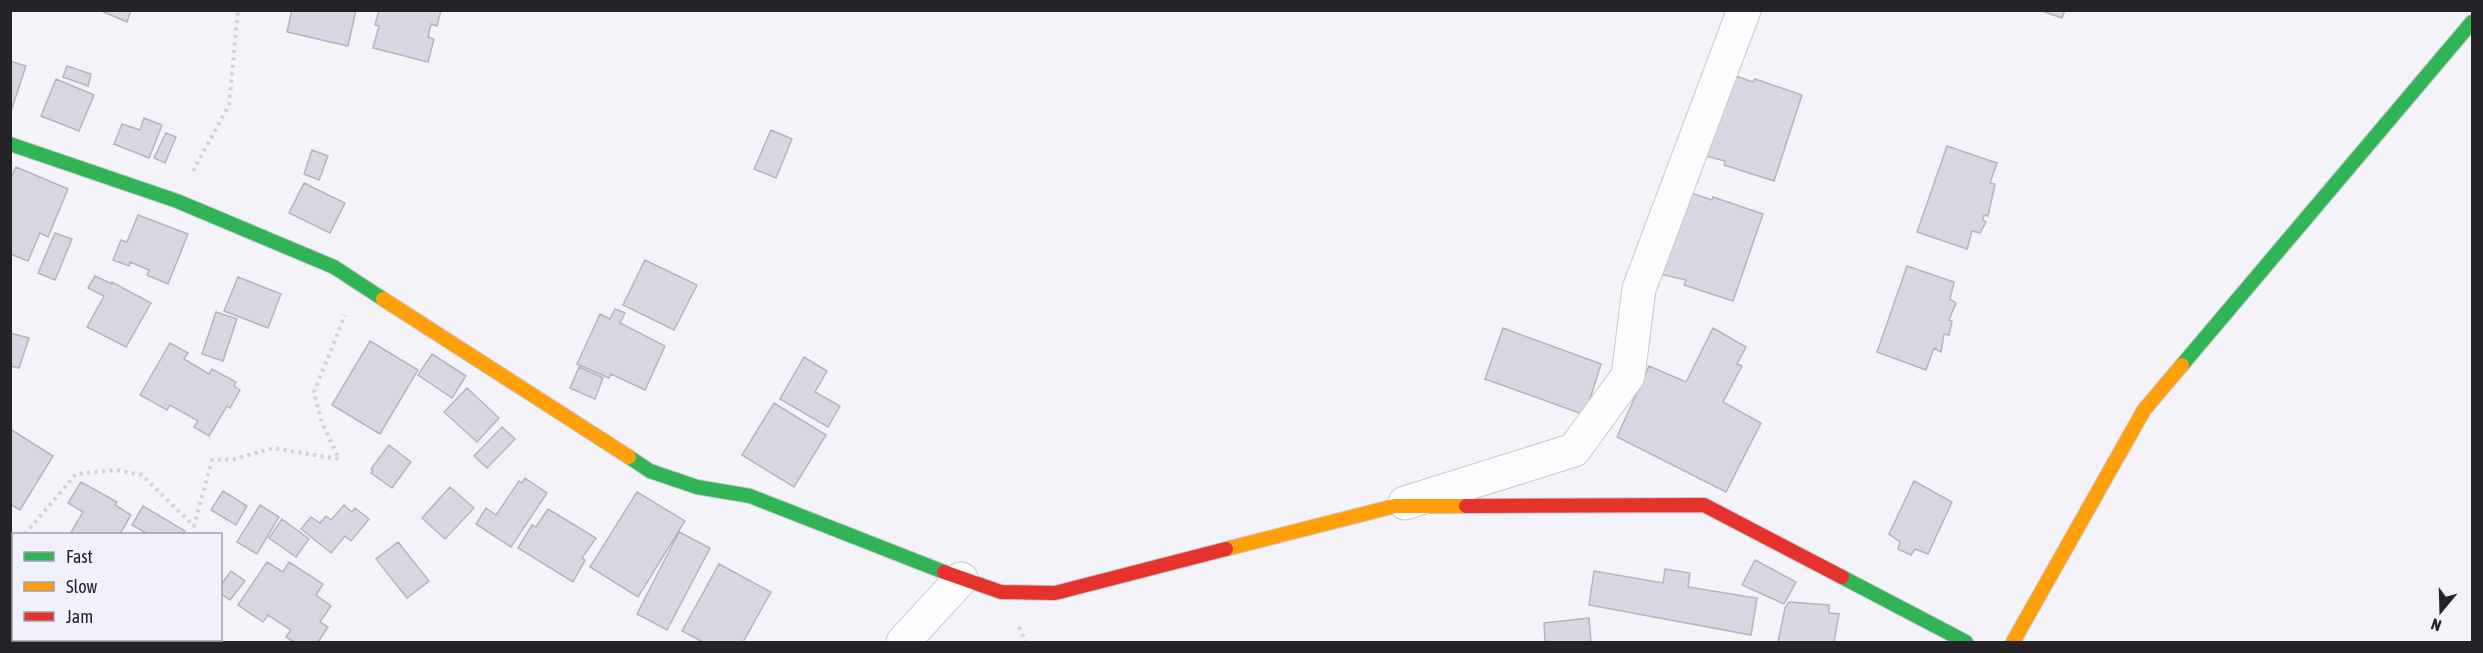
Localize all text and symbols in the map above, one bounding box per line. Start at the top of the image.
legend [12,533,222,641]
text: Fast [66,546,93,567]
text: Slow [66,576,97,597]
north arrow [2411,581,2471,641]
text: Jam [66,606,93,627]
text: N [2429,615,2444,635]

